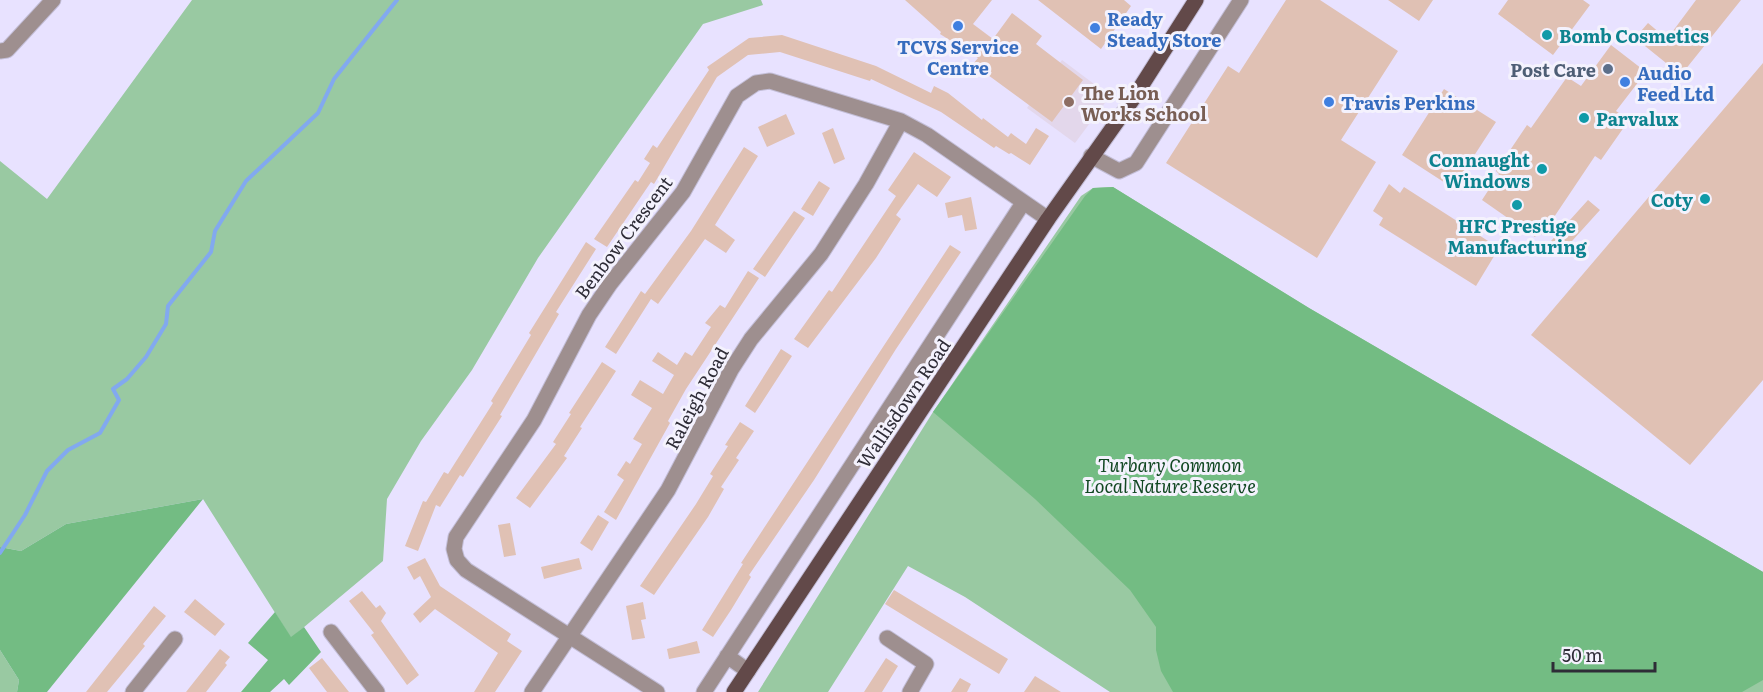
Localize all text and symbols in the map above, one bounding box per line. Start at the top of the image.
place label: Ready Steady Store [1107,5,1221,53]
marker: TCVS Service Centre [951,19,965,33]
marker: Ready Steady Store [1088,21,1102,35]
place label: Bomb Cosmetics [1559,22,1709,49]
marker: Bomb Cosmetics [1540,28,1554,42]
place label: TCVS Service Centre [897,33,1019,81]
place label: Post Care [1510,56,1596,83]
place label: Audio Feed Ltd [1637,59,1714,107]
marker: Post Care [1601,62,1615,76]
marker: Audio Feed Ltd [1618,75,1632,89]
place label: The Lion Works School [1081,79,1207,127]
place label: Travis Perkins [1341,89,1475,116]
marker: The Lion Works School [1062,95,1076,109]
marker: Travis Perkins [1322,95,1336,109]
place label: Parvalux [1596,105,1678,132]
marker: Parvalux [1577,111,1591,125]
place label: Connaught Windows [1429,146,1530,194]
marker: Connaught Windows [1535,162,1549,176]
street label: Benbow Crescent [568,169,679,304]
place label: Coty [1651,186,1693,213]
marker: Coty [1698,192,1712,206]
marker: HFC Prestige Manufacturing [1510,198,1524,212]
place label: HFC Prestige Manufacturing [1447,212,1588,260]
street label: Wallisdown Road [850,333,956,473]
street label: Raleigh Road [658,342,734,454]
park label: Turbary Common Local Nature Reserve [1084,451,1256,499]
scale bar [1553,635,1655,673]
text: 50 m [1562,641,1603,668]

